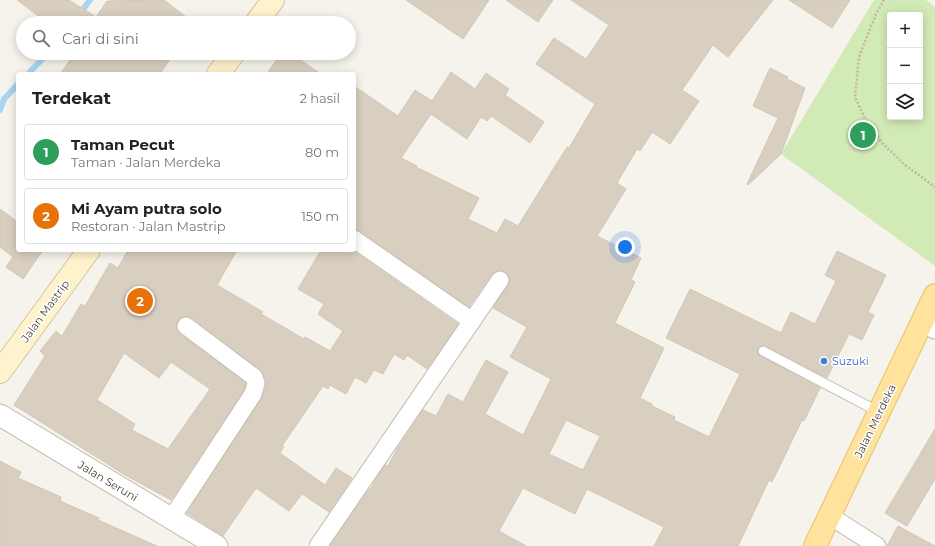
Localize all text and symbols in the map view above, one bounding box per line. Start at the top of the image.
map controls [887,12,923,120]
button: + [887,12,923,48]
search box [16,16,356,60]
icon: search [30,27,52,49]
text: Cari di sini [62,29,139,48]
button: − [887,48,923,84]
button: layers [887,84,923,120]
text: Terdekat [32,88,111,108]
text: 2 hasil [299,90,340,106]
pin: 1 [850,120,876,150]
text: Taman Pecut [71,135,175,154]
text: 1 [43,144,49,160]
text: 80 m [305,144,339,160]
text: Taman · Jalan Merdeka [71,154,221,170]
text: Mi Ayam putra solo [71,199,222,218]
text: 2 [42,208,50,224]
text: 150 m [301,208,339,224]
text: Restoran · Jalan Mastrip [71,218,226,234]
your location [615,237,635,257]
street label: Jalan Mastrip [17,277,72,346]
pin: 2 [127,286,153,316]
place label: Suzuki [832,354,869,368]
marker: Suzuki [819,356,829,366]
street label: Jalan Merdeka [851,382,899,461]
street label: Jalan Seruni [75,457,141,504]

